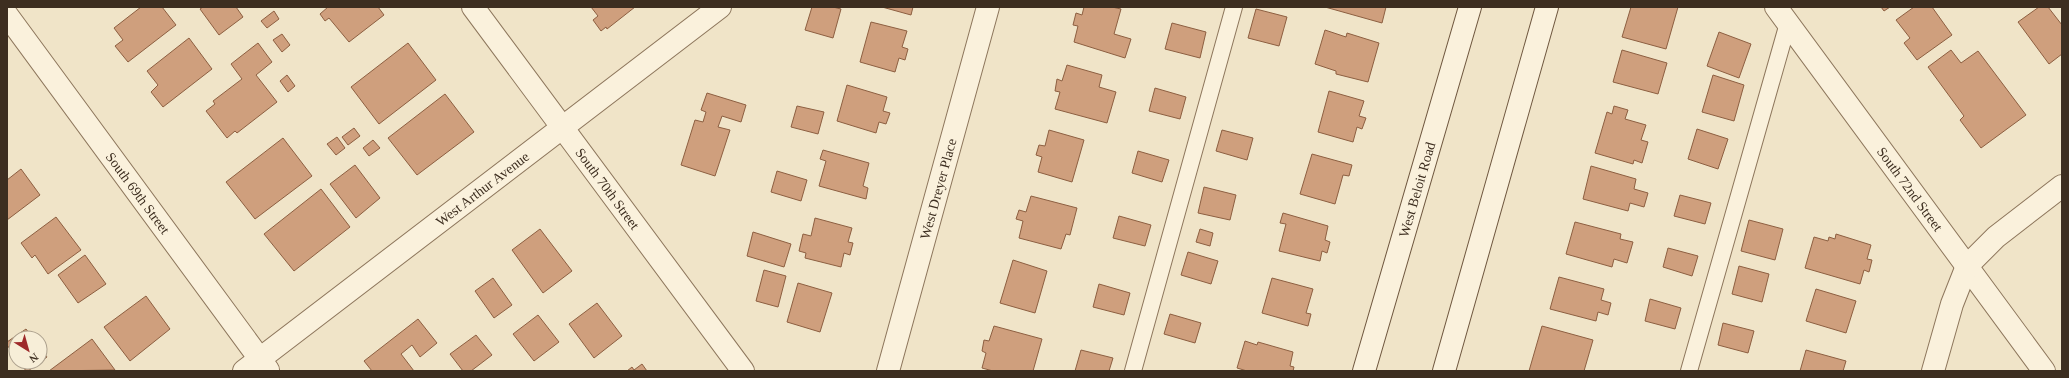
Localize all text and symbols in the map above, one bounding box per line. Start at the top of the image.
street label: West Dreyer Place [918,137,960,241]
street label: West Beloit Road [1396,140,1438,239]
street label: South 72nd Street [1874,144,1945,234]
street label: South 70th Street [572,145,642,232]
street label: West Arthur Avenue [433,149,532,229]
street label: South 69th Street [103,150,172,237]
north arrow [8,330,48,370]
text: N [27,351,41,365]

